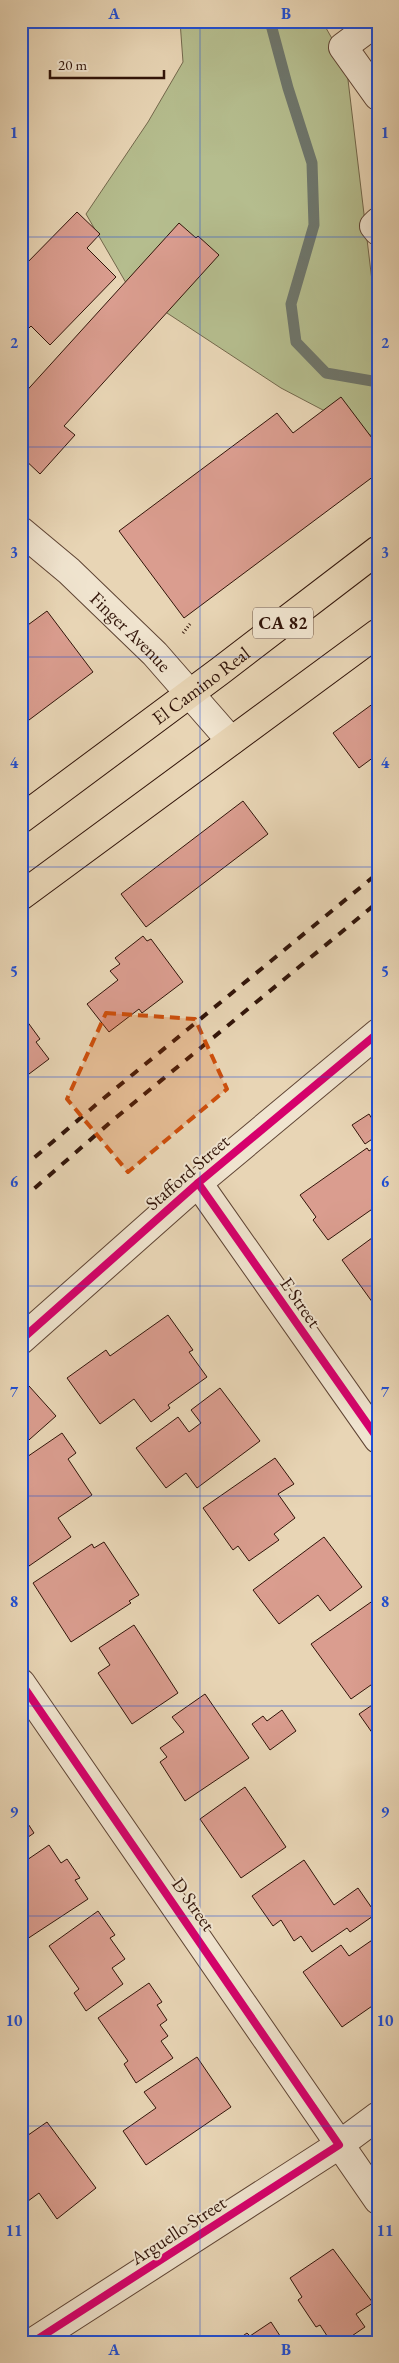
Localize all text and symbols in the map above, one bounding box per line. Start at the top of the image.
text: A [107,3,120,24]
text: B [281,3,291,24]
scale bar [50,48,164,80]
text: 20 m [58,55,87,74]
text: 1 [10,122,18,143]
text: 1 [381,122,389,143]
text: 2 [10,332,19,353]
text: 2 [381,332,390,353]
text: 3 [10,542,18,563]
text: 3 [381,542,389,563]
street label: Finger Avenue [84,586,177,677]
road number: CA 82 [253,608,313,638]
street label: El Camino Real [147,641,255,730]
text: 4 [10,752,19,773]
text: 4 [381,752,390,773]
text: 5 [10,961,18,982]
text: 5 [381,961,389,982]
street label: Stafford Street [140,1129,235,1216]
text: 6 [10,1171,19,1192]
text: 6 [381,1171,390,1192]
street label: E Street [274,1272,327,1333]
text: 7 [10,1381,19,1402]
text: 7 [381,1381,390,1402]
text: 8 [10,1591,18,1612]
text: 8 [381,1591,389,1612]
text: 9 [10,1801,19,1822]
text: 9 [381,1801,390,1822]
street label: D Street [166,1873,221,1936]
text: 10 [6,2010,23,2031]
text: 10 [377,2010,394,2031]
street label: Arguello Street [125,2190,231,2271]
text: 11 [6,2220,22,2241]
text: 11 [377,2220,393,2241]
text: A [107,2339,120,2360]
text: B [281,2339,291,2360]

